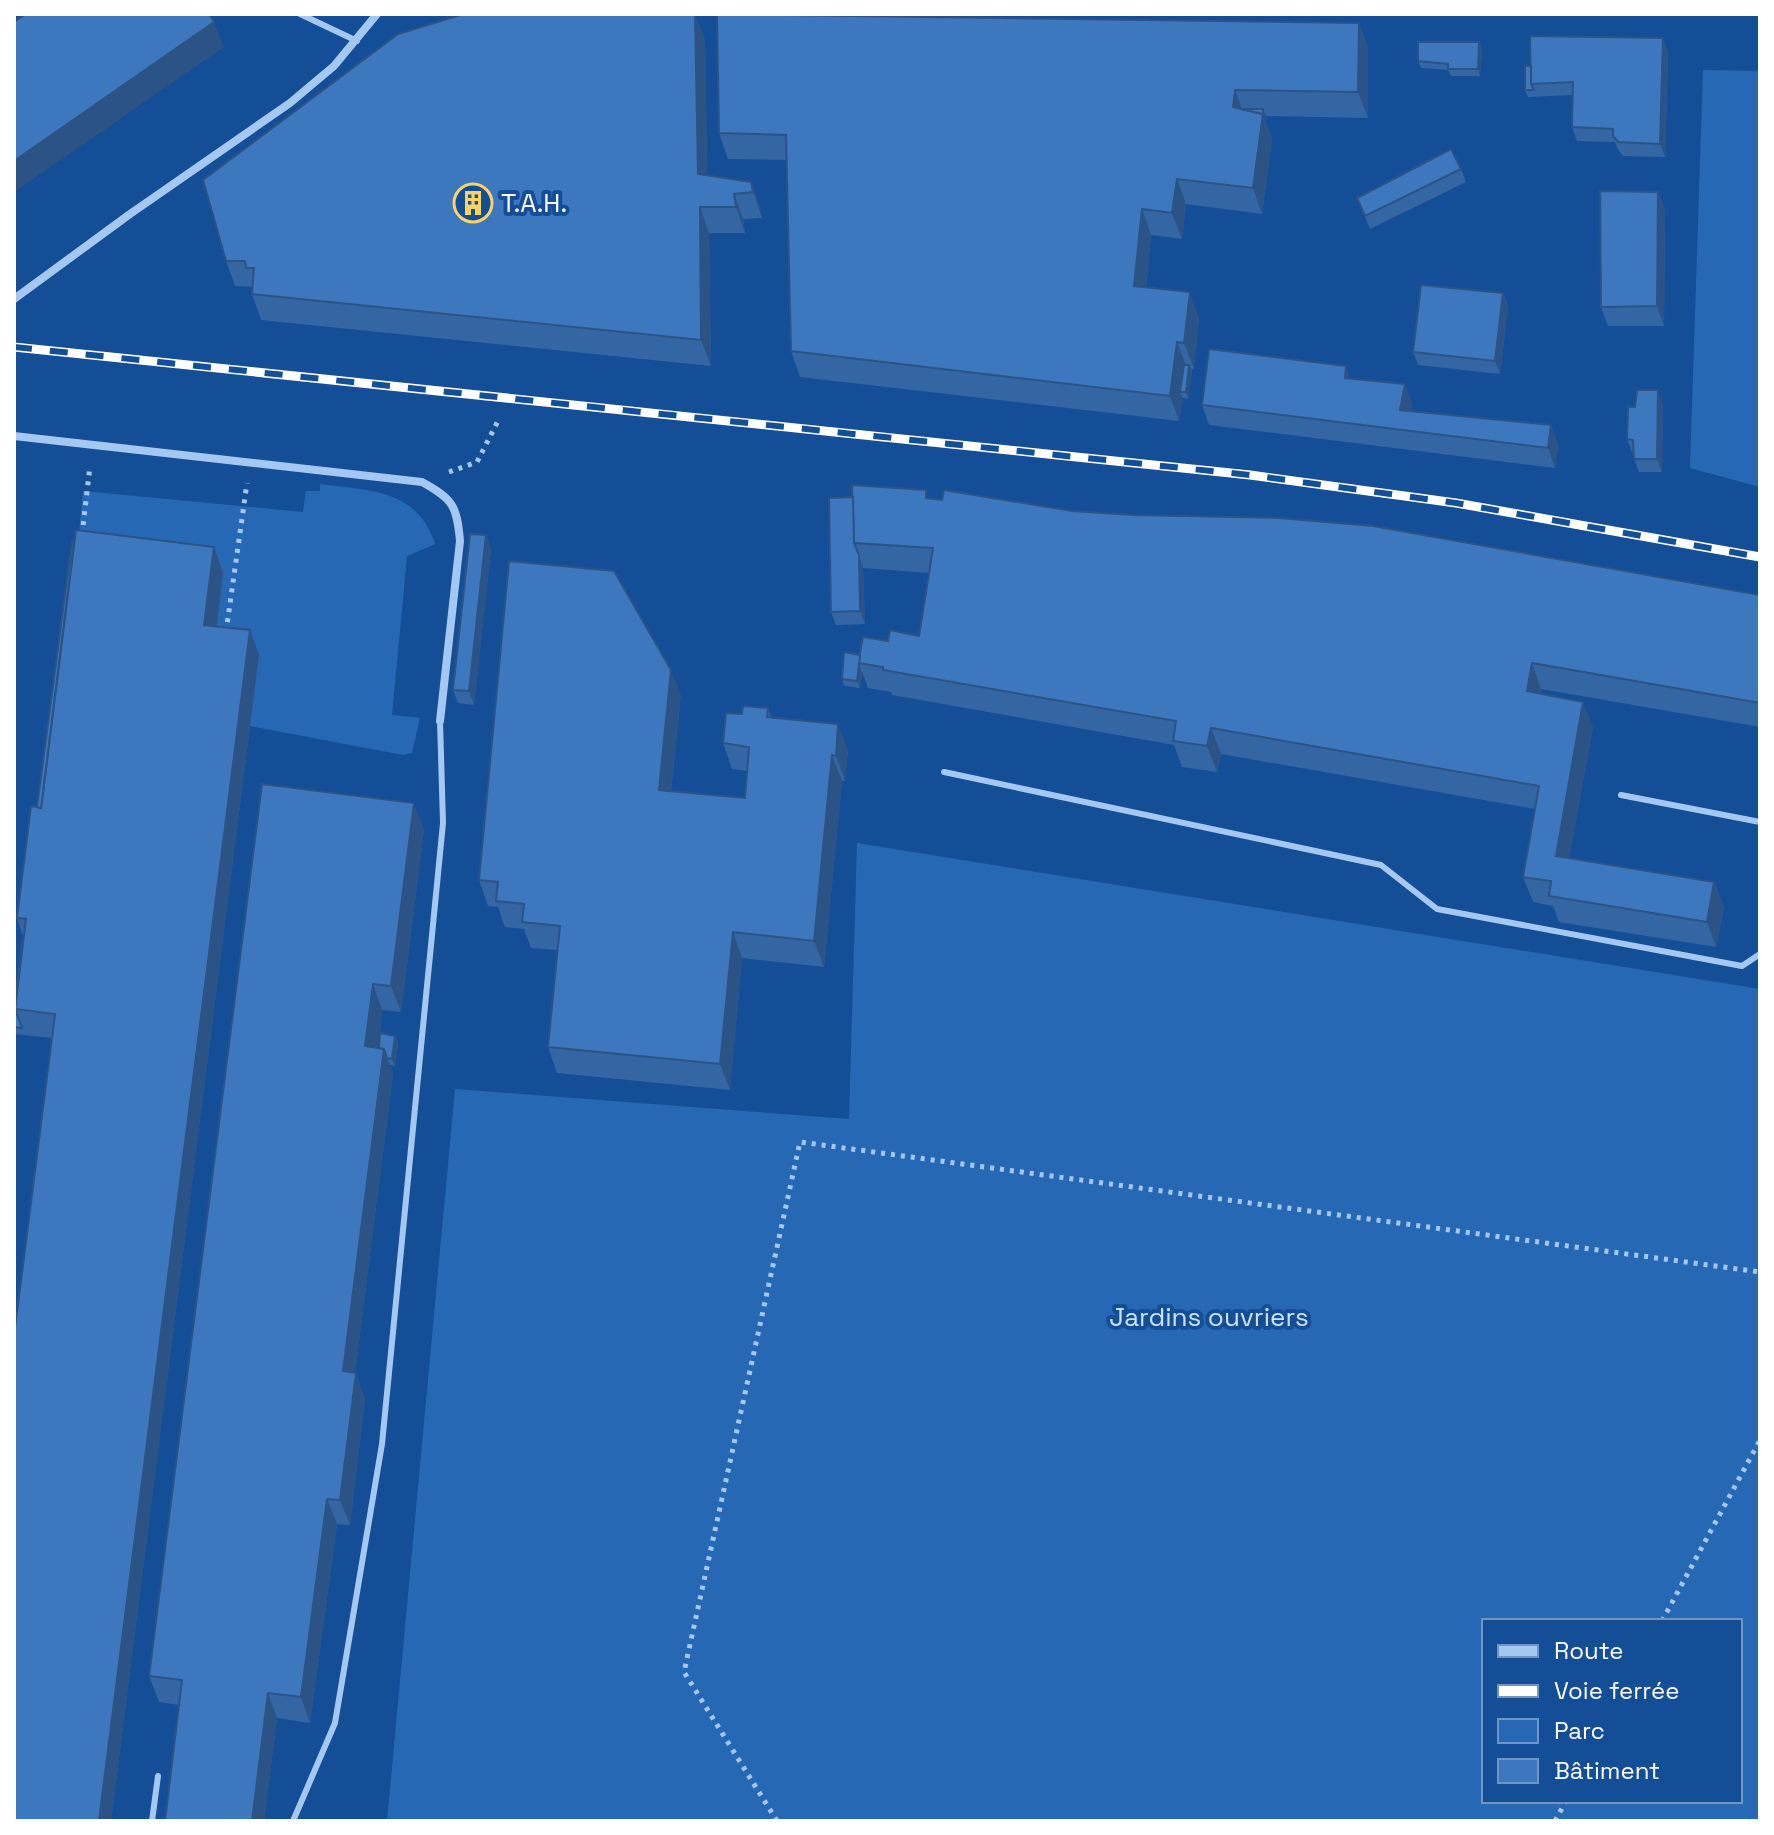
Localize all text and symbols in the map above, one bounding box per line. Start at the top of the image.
building icon: T.A.H. [452,182,494,224]
place label: T.A.H. [501,186,567,220]
park label: Jardins ouvriers [1109,1300,1309,1334]
legend [1482,1619,1742,1803]
text: Route [1554,1635,1623,1666]
text: Voie ferrée [1554,1675,1679,1706]
text: Parc [1554,1715,1605,1746]
text: Bâtiment [1554,1755,1660,1786]

